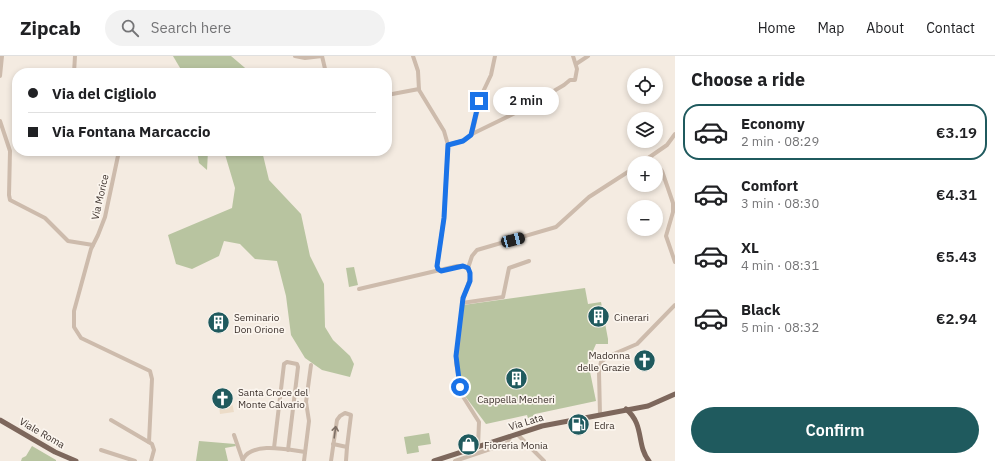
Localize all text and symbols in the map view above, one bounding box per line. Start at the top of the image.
search box [105,10,385,46]
text: Zipcab [20,16,81,40]
icon: search [119,17,141,39]
text: Search here [151,18,231,37]
text: Home [758,19,795,37]
text: Map [817,19,844,37]
text: About [866,19,904,37]
text: Contact [926,19,975,37]
map controls [627,68,663,236]
button: locate [627,68,663,104]
text: Choose a ride [691,68,805,91]
text: Via del Cigliolo [52,84,156,103]
callout: 2 min [493,87,559,115]
route end [470,92,488,110]
text: 2 min [509,92,543,109]
button: layers [627,112,663,148]
icon: car [693,114,729,150]
text: Economy [741,114,805,133]
text: Via Fontana Marcaccio [52,122,210,141]
text: €3.19 [936,123,977,142]
text: 2 min · 08:29 [741,133,819,150]
button: + [627,156,663,192]
street label: Via Morice [88,172,112,221]
icon: car [693,176,729,212]
text: Comfort [741,176,798,195]
text: €4.31 [936,185,977,204]
text: 3 min · 08:30 [741,195,819,212]
button: − [627,200,663,236]
car [500,231,526,249]
icon: car [693,238,729,274]
text: XL [741,238,759,257]
text: €5.43 [936,247,977,266]
text: 4 min · 08:31 [741,257,819,274]
icon: car [693,300,729,336]
text: Black [741,300,781,319]
building icon: Cinerari [585,304,611,330]
text: €2.94 [936,309,977,328]
building icon: Seminario Don Orione [205,310,231,336]
place label: Seminario Don Orione [234,311,285,336]
place label: Cinerari [614,311,649,324]
text: 5 min · 08:32 [741,319,819,336]
church icon: Madonna delle Grazie [632,348,658,374]
place label: Madonna delle Grazie [577,349,631,374]
building icon: Cappella Mecheri [503,366,529,392]
route start [451,378,469,396]
church icon: Santa Croce del Monte Calvario [210,385,236,411]
place label: Santa Croce del Monte Calvario [238,386,309,411]
place label: Cappella Mecheri [477,393,555,406]
button: Confirm [691,407,979,453]
street label: Via Lata [507,410,545,433]
fuel station icon: Edra [565,412,591,438]
street label: Viale Roma [17,415,68,452]
place label: Edra [594,419,615,432]
one-way arrow [331,426,339,439]
shop icon: Fioreria Monia [455,432,481,458]
place label: Fioreria Monia [484,439,549,452]

